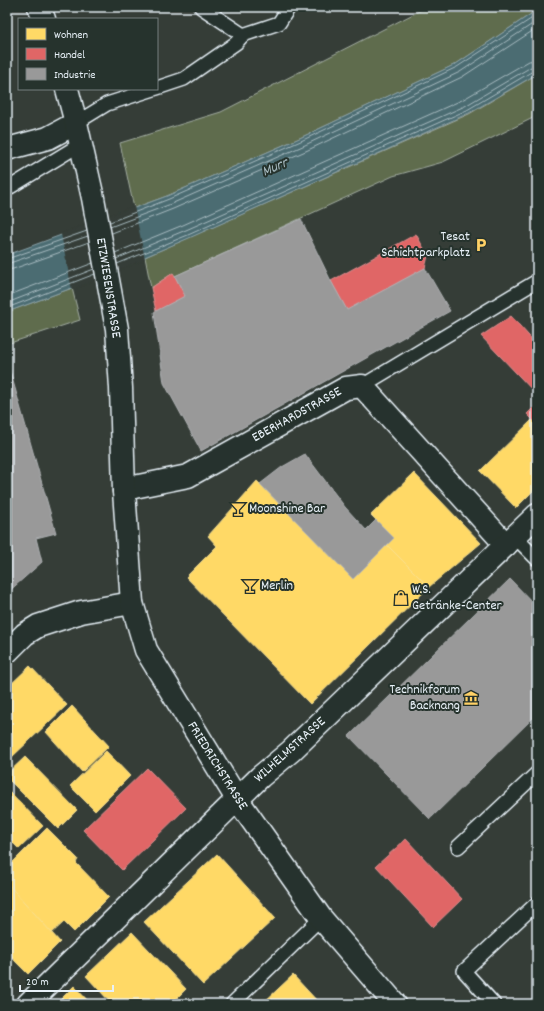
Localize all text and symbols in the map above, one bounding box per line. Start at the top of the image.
legend [18,18,158,90]
text: Wohnen [54,27,89,44]
text: Handel [54,47,85,64]
text: Industrie [54,67,95,84]
water label: Murr [258,152,293,183]
place label: Tesat Schichtparkplatz [381,227,471,263]
street label: ETZWIESENSTRASSE [90,236,126,340]
parking icon: Tesat Schichtparkplatz [473,237,489,253]
street label: EBERHARDSTRASSE [248,382,346,448]
place label: Moonshine Bar [249,499,326,519]
bar icon: Moonshine Bar [230,501,246,517]
place label: Merlin [261,576,293,596]
bar icon: Merlin [242,578,258,594]
place label: W.S. Getränke-Center [412,580,503,616]
shop icon: W.S. Getränke-Center [393,590,409,606]
place label: Technikforum Backnang [389,680,460,716]
museum icon: Technikforum Backnang [463,690,479,706]
street label: WILHELMSTRASSE [250,712,331,788]
street label: FRIEDRICHSTRASSE [182,718,253,815]
scale bar [20,967,113,993]
text: 20 m [26,974,49,991]

